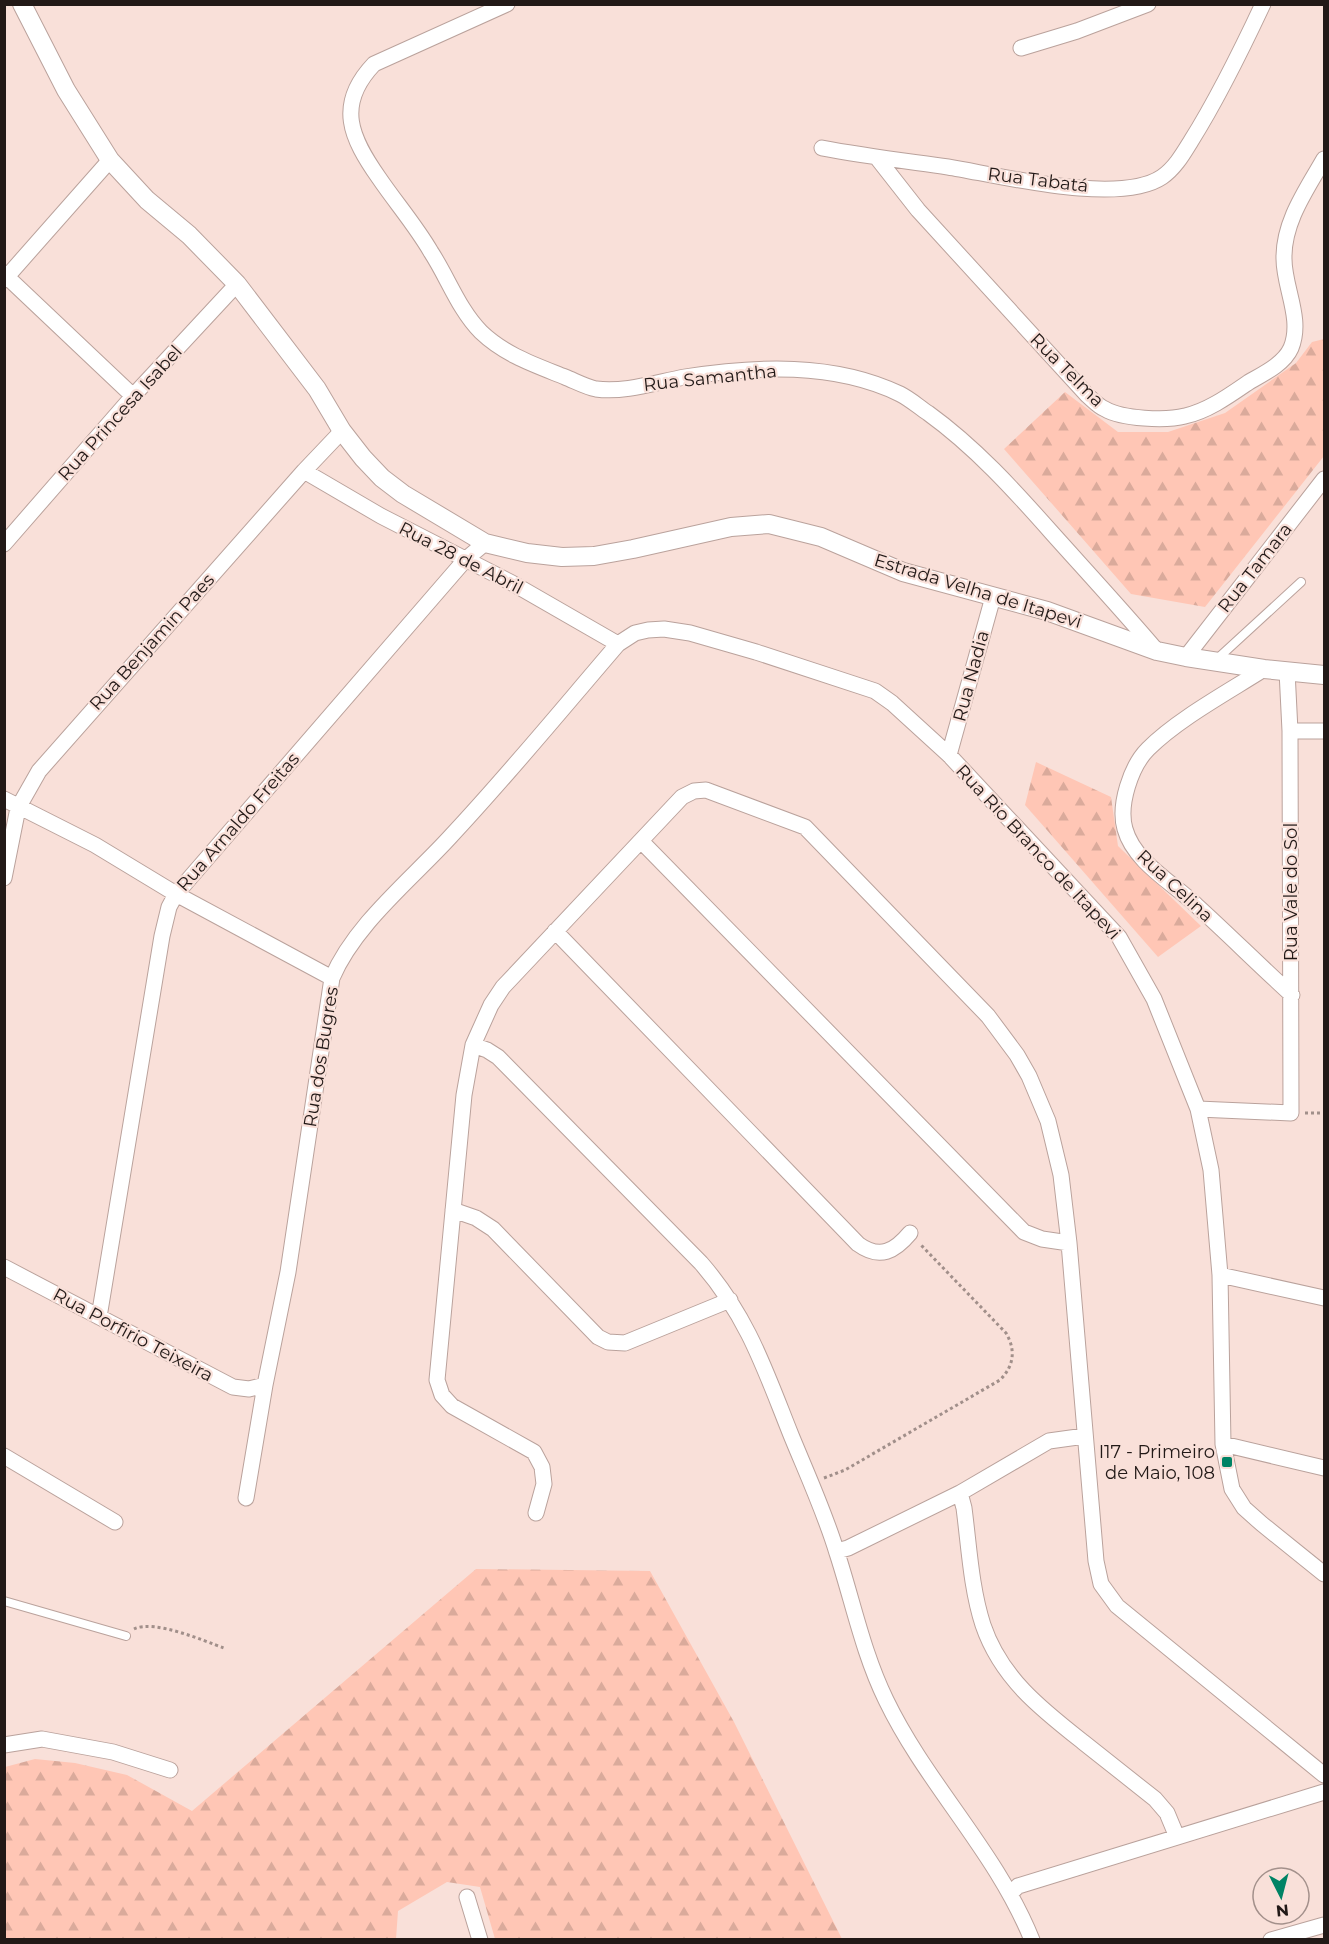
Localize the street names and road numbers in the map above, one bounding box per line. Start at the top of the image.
street label: Rua Tabatá [986,163,1090,197]
street label: Rua Telma [1026,329,1108,411]
street label: Rua Princesa Isabel [53,341,187,485]
street label: Rua Samantha [642,360,778,396]
street label: Rua 28 de Abril [395,517,527,599]
street label: Rua Tamara [1213,519,1297,617]
street label: Estrada Velha de Itapevi [872,549,1084,633]
street label: Rua Benjamin Paes [85,569,219,715]
street label: Rua Nadia [948,628,994,724]
street label: Rua Arnaldo Freitas [172,748,304,896]
street label: Rua Rio Branco de Itapevi [951,760,1125,944]
street label: Rua Vale do Sol [1280,823,1302,961]
street label: Rua Celina [1132,845,1218,927]
street label: Rua dos Bugres [299,985,343,1129]
street label: Rua Porfirio Teixeira [49,1284,217,1386]

